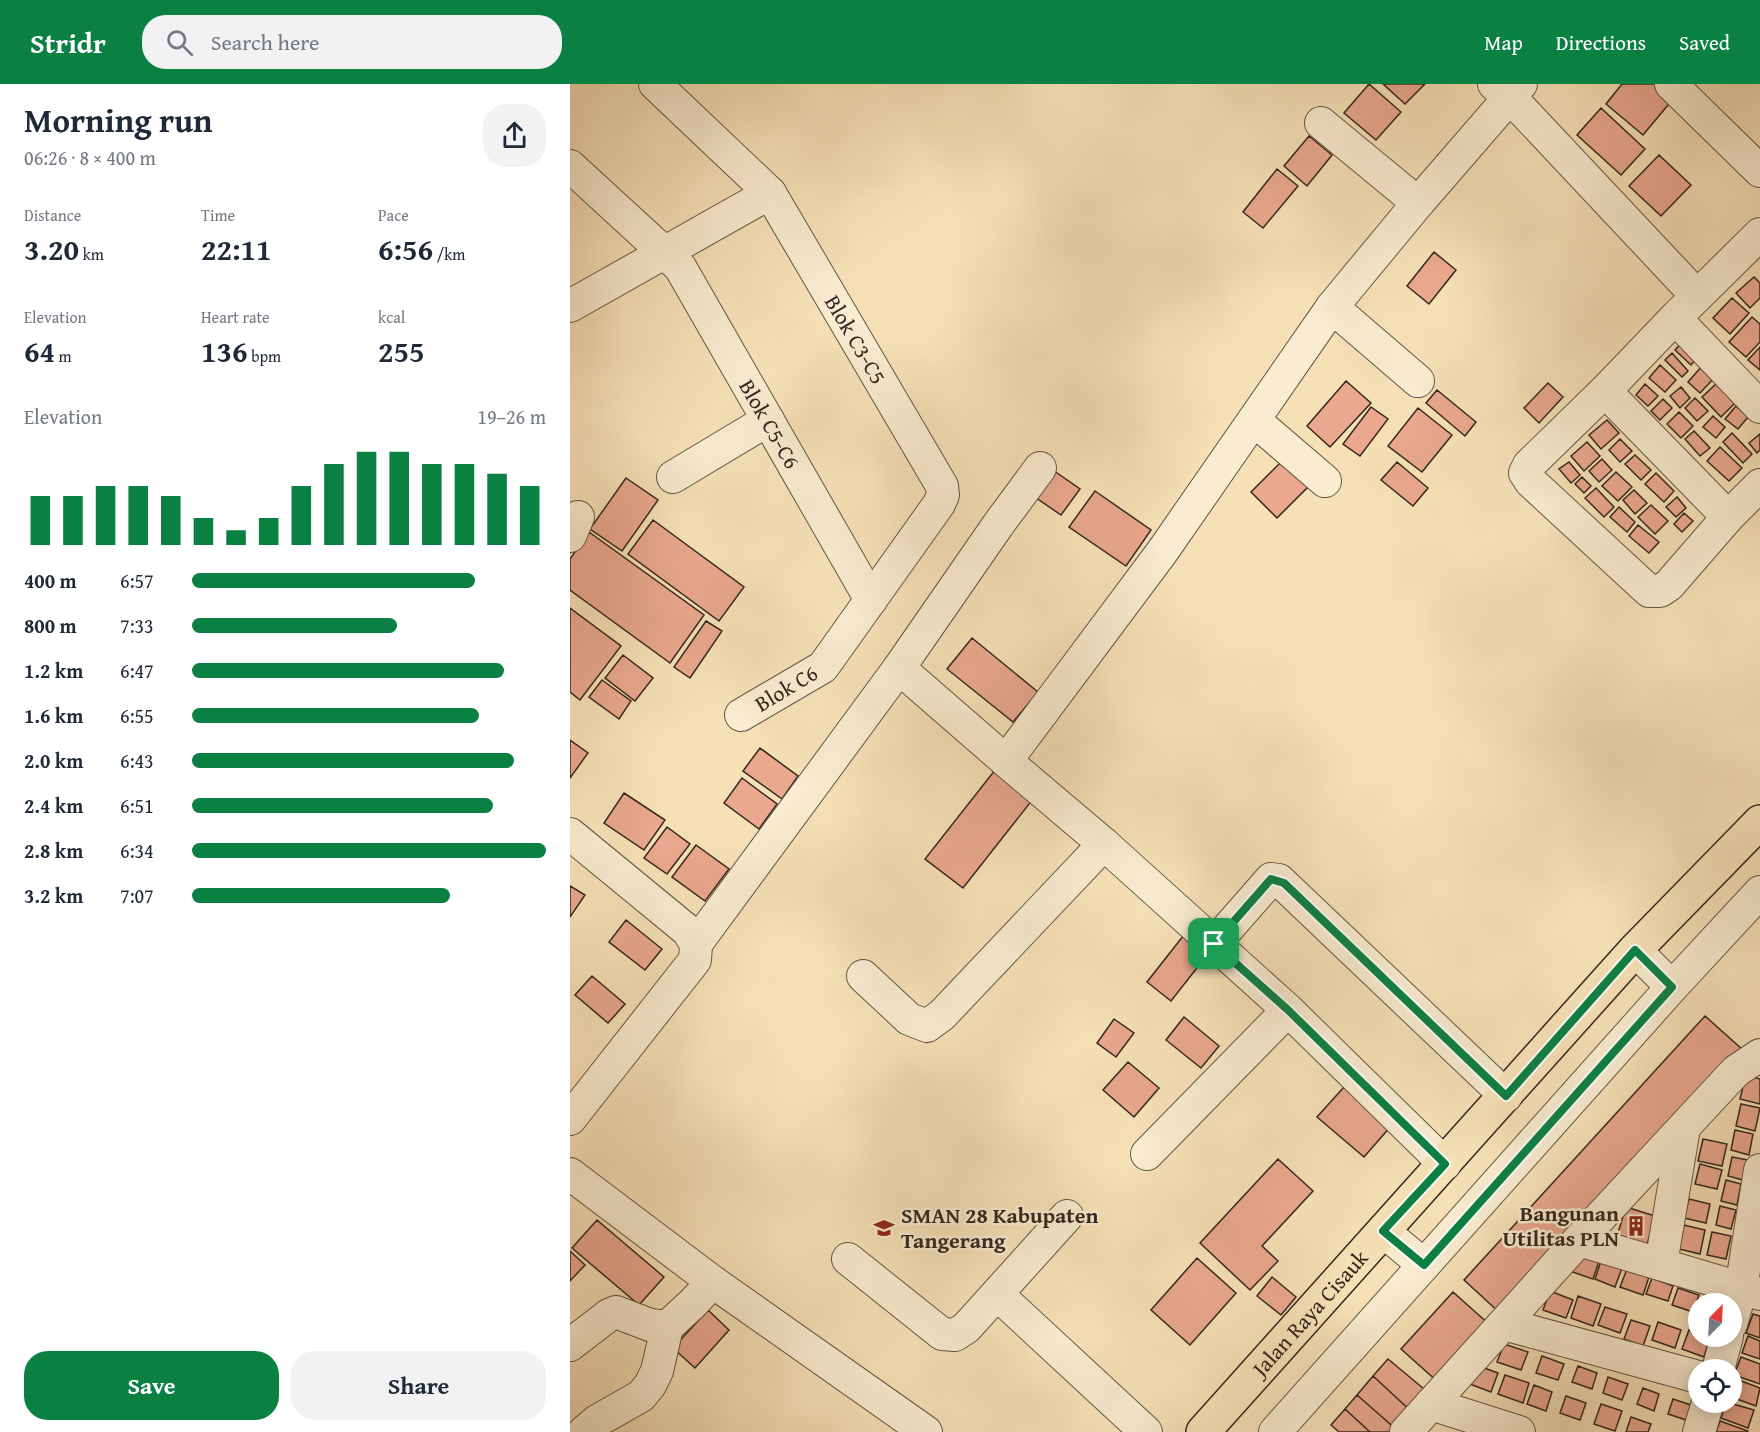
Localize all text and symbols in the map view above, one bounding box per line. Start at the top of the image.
search box [142,15,562,69]
text: Stridr [30,22,106,63]
icon: search [163,26,196,59]
text: Search here [211,26,319,58]
text: Map [1484,27,1523,58]
text: Directions [1556,27,1646,58]
text: Saved [1679,27,1730,58]
text: Morning run [24,96,213,144]
button: share [483,104,546,167]
text: 06:26 · 8 × 400 m [24,143,156,172]
text: Distance [24,203,81,227]
text: Time [201,203,235,227]
text: Pace [378,203,409,227]
text: 3.20 [24,227,79,271]
text: 22:11 [201,227,272,271]
text: 6:56 [378,227,433,271]
text: km [79,242,104,266]
text: /km [433,242,465,266]
street label: Blok C3-C5 [817,289,895,390]
text: Elevation [24,305,87,329]
text: Heart rate [201,305,270,329]
text: kcal [378,305,405,329]
text: 64 [24,329,55,373]
text: 136 [201,329,248,373]
text: 255 [378,329,425,373]
text: m [55,344,72,368]
text: bpm [248,344,281,368]
street label: Blok C5-C6 [731,373,808,474]
text: Elevation [24,402,102,431]
text: 19–26 m [477,402,546,431]
text: 400 m [24,566,77,595]
text: 6:57 [120,566,154,595]
text: 800 m [24,611,77,640]
text: 7:33 [120,611,154,640]
text: 1.2 km [24,656,83,685]
text: 6:47 [120,656,154,685]
street label: Blok C6 [748,657,824,719]
text: 1.6 km [24,701,83,730]
text: 6:55 [120,701,154,730]
text: 2.0 km [24,746,83,775]
text: 6:43 [120,746,154,775]
text: 2.4 km [24,791,83,820]
text: 6:51 [120,791,154,820]
text: 2.8 km [24,836,83,865]
text: 6:34 [120,836,154,865]
text: 3.2 km [24,881,83,910]
text: 7:07 [120,881,154,910]
pin [1188,918,1239,969]
icon: arrive [1197,927,1230,960]
place label: Bangunan Utilitas PLN [1503,1197,1619,1254]
place label: SMAN 28 Kabupaten Tangerang [901,1199,1098,1256]
building icon: Bangunan Utilitas PLN [1624,1214,1648,1238]
school or university icon: SMAN 28 Kabupaten Tangerang [872,1216,896,1240]
street label: Jalan Raya Cisauk [1242,1242,1376,1386]
north arrow [1688,1293,1742,1347]
map controls [1688,1293,1742,1413]
button: Save [24,1351,279,1420]
button: Share [291,1351,546,1420]
button: locate [1688,1359,1742,1413]

